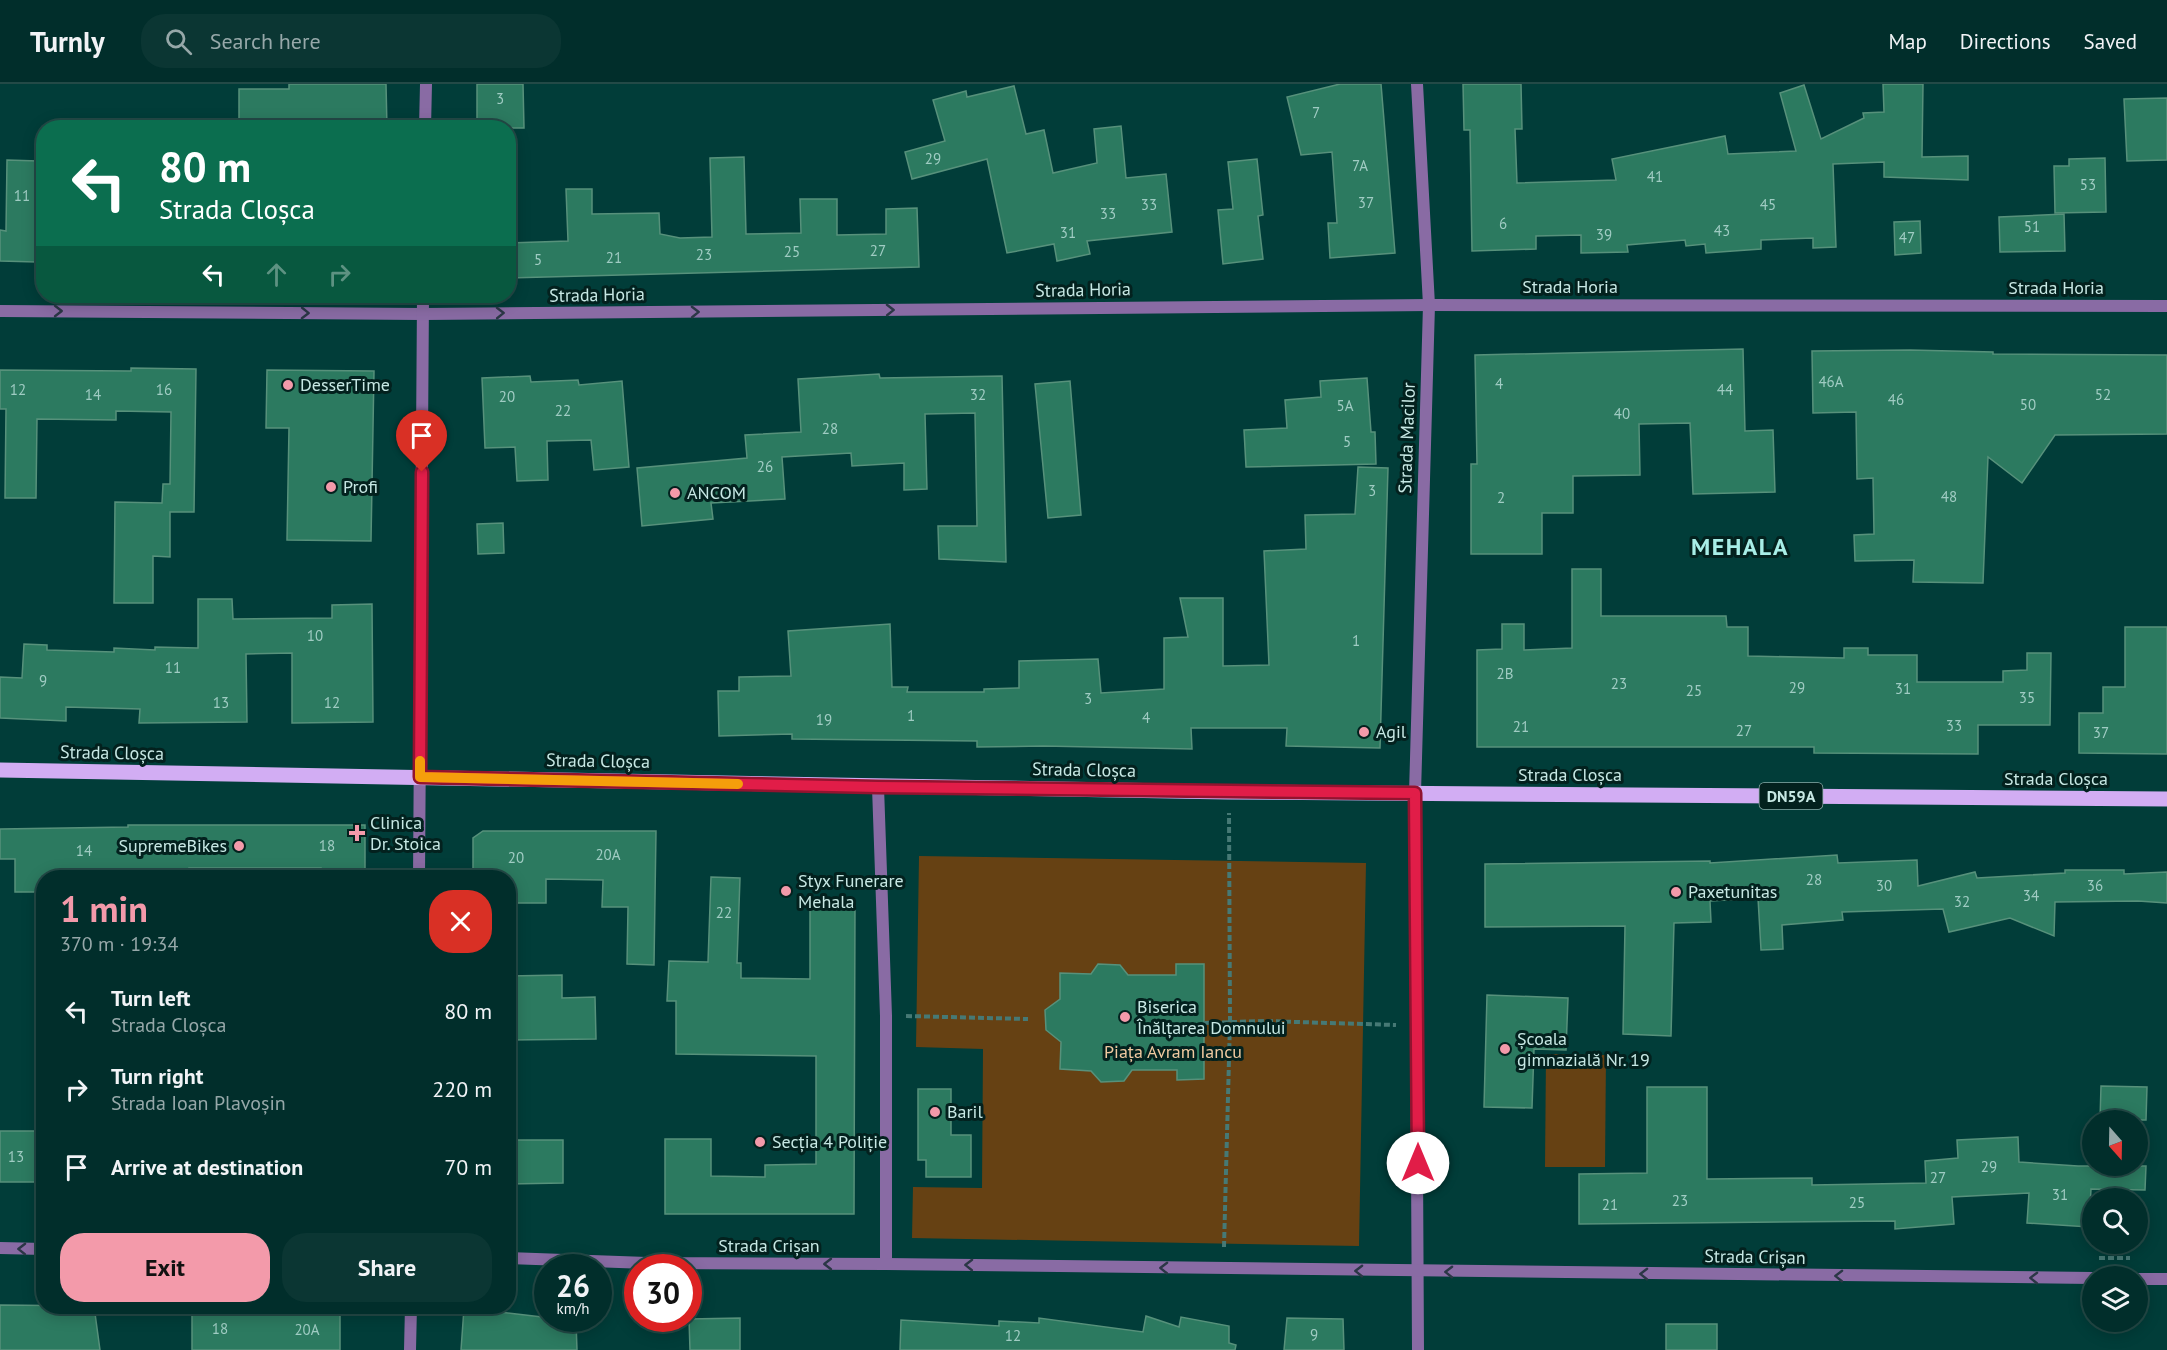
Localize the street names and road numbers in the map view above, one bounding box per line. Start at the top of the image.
street label: Strada Horia [1522,275,1618,298]
street label: Strada Horia [2008,276,2104,299]
street label: Strada Horia [1035,277,1131,302]
street label: Strada Horia [549,282,645,307]
street label: Strada Macilor [1393,382,1420,494]
street label: Strada Cloșca [60,740,164,765]
street label: Strada Cloșca [546,748,650,773]
street label: Strada Cloșca [1032,757,1136,782]
street label: Strada Cloșca [1518,763,1622,786]
street label: Strada Cloșca [2004,767,2108,790]
road number: DN59A [1760,783,1822,809]
street label: Strada Crișan [718,1234,820,1257]
street label: Strada Crișan [1704,1244,1806,1269]

